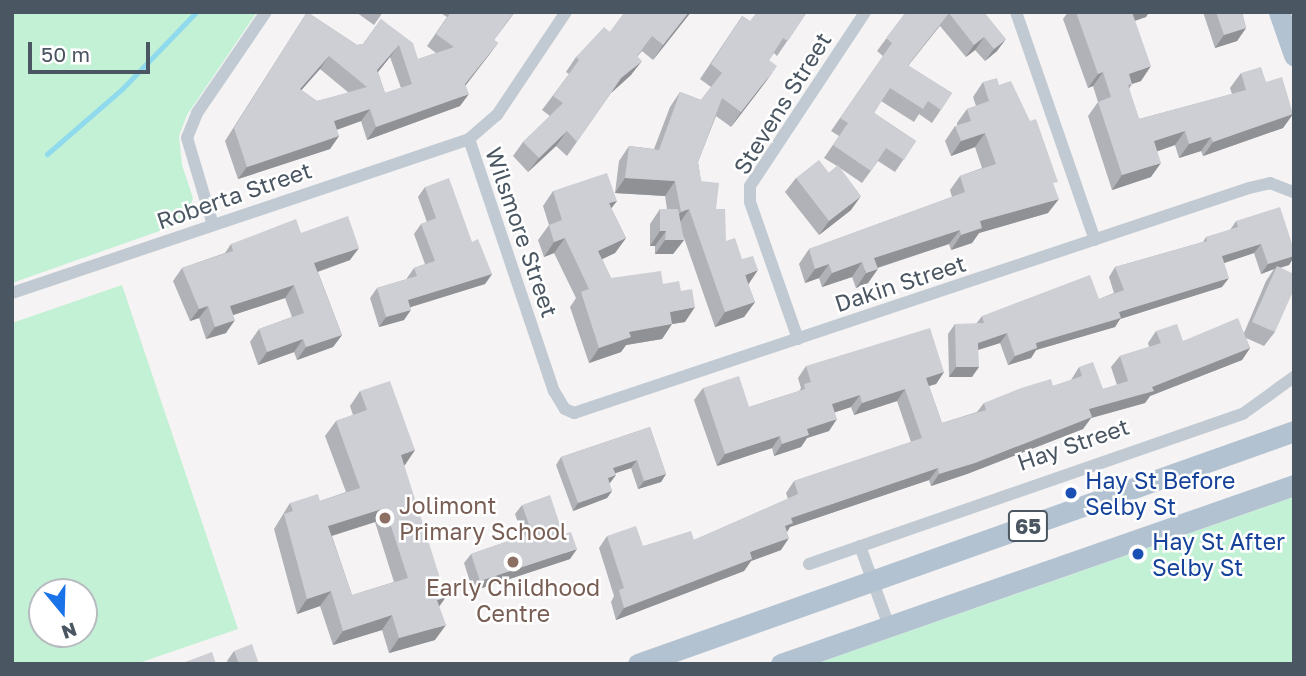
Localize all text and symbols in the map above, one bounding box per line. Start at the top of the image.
street label: Stevens Street [727,27,837,179]
scale bar [32,28,154,72]
text: 50 m [41,41,90,67]
street label: Wilsmore Street [480,143,564,321]
street label: Roberta Street [153,156,315,234]
street label: Dakin Street [831,249,969,317]
street label: Hay Street [1013,412,1133,476]
place label: Hay St Before Selby St [1085,466,1235,520]
marker: Hay St Before Selby St [1063,485,1079,501]
place label: Jolimont Primary School [399,491,567,545]
road number: 65 [1007,508,1049,544]
marker: Jolimont Primary School [377,510,393,526]
place label: Hay St After Selby St [1152,527,1285,581]
marker: Hay St After Selby St [1130,546,1146,562]
marker: Early Childhood Centre [505,554,521,570]
place label: Early Childhood Centre [426,573,600,627]
north arrow [28,578,98,648]
text: N [59,618,80,645]

